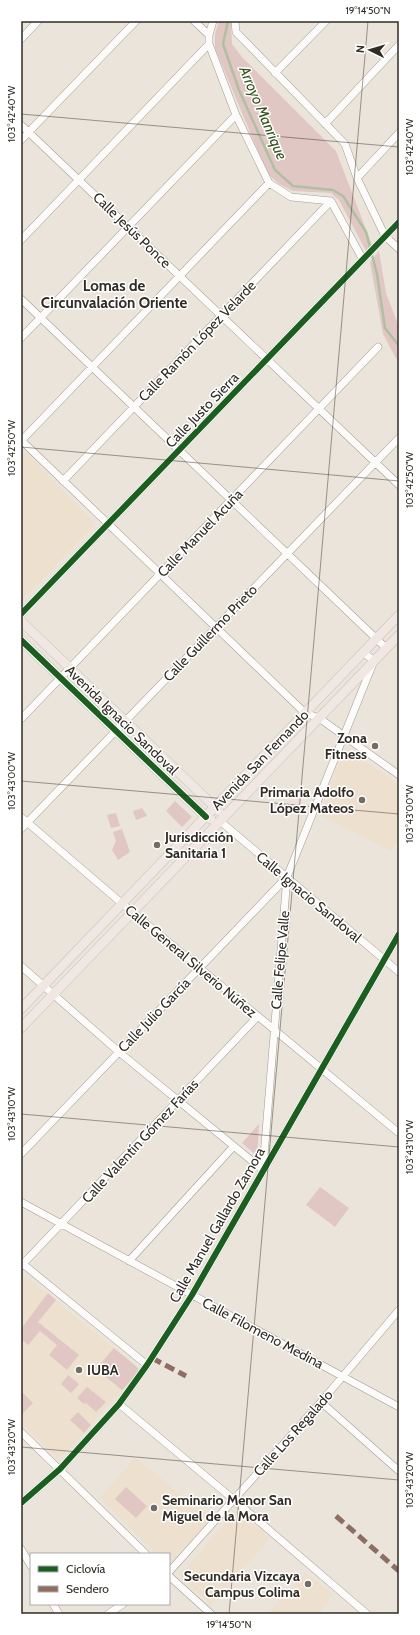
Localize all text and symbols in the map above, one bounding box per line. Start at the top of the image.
text: 19°14'50"N [345,4,391,17]
north arrow [350,30,390,70]
text: N [353,45,367,54]
water label: Arroyo Manrique [235,63,291,163]
text: 103°42'40"W [5,85,18,142]
text: 103°42'40"W [403,118,416,175]
street label: Calle Jesús Ponce [89,188,175,272]
district label: Lomas de Circunvalación Oriente [41,277,188,312]
street label: Calle Ramón López Velarde [134,277,260,405]
street label: Calle Justo Sierra [161,368,243,451]
text: 103°42'50"W [5,419,18,476]
text: 103°42'50"W [403,451,416,508]
street label: Calle Manuel Acuña [153,485,247,581]
street label: Calle Guillermo Prieto [159,581,261,685]
street label: Avenida Ignacio Sandoval [62,661,183,779]
street label: Avenida San Fernando [207,706,313,814]
place label: Zona Fitness [325,729,367,763]
marker: Zona Fitness [370,741,380,751]
text: 103°43'00"W [5,752,18,810]
place label: Primaria Adolfo López Mateos [260,783,354,817]
text: 103°43'00"W [403,785,416,843]
marker: Primaria Adolfo López Mateos [357,795,367,805]
place label: Jurisdicción Sanitaria 1 [164,828,234,862]
marker: Jurisdicción Sanitaria 1 [152,840,162,850]
street label: Calle Ignacio Sandoval [253,848,366,947]
street label: Calle General Silverio Núñez [122,901,261,1022]
street label: Calle Felipe Valle [267,910,293,1010]
street label: Calle Julio García [114,974,194,1056]
street label: Calle Valentín Gómez Farías [78,1075,202,1207]
text: 103°43'10"W [5,1086,18,1141]
text: 103°43'10"W [403,1119,416,1174]
street label: Calle Manuel Gallardo Zamora [165,1144,269,1306]
street label: Calle Filomeno Medina [199,1293,327,1373]
place label: IUBA [87,1361,119,1379]
marker: IUBA [74,1365,84,1375]
street label: Calle Los Regalado [249,1386,337,1480]
text: 103°43'20"W [5,1418,18,1475]
text: 103°43'20"W [403,1451,416,1508]
place label: Seminario Menor San Miguel de la Mora [162,1491,292,1525]
marker: Seminario Menor San Miguel de la Mora [149,1503,159,1513]
legend [30,1553,170,1605]
text: Ciclovía [66,1561,105,1576]
place label: Secundaria Vizcaya Campus Colima [184,1567,300,1601]
marker: Secundaria Vizcaya Campus Colima [303,1579,313,1589]
text: Sendero [66,1581,109,1596]
text: 19°14'50"N [206,1618,252,1631]

